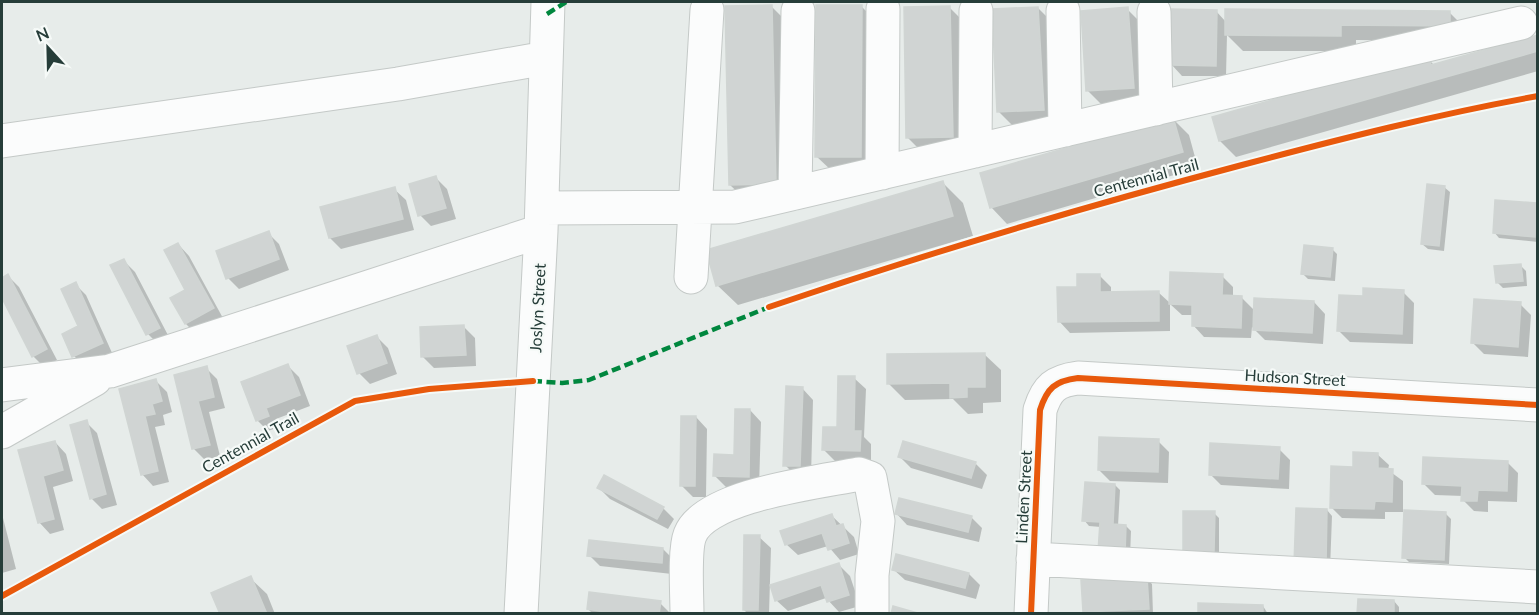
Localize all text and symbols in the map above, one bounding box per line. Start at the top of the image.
north arrow [18,18,78,78]
text: N [33,23,51,45]
street label: Centennial Trail [1091,154,1201,200]
street label: Joslyn Street [525,262,549,353]
street label: Hudson Street [1244,365,1346,389]
street label: Centennial Trail [198,408,302,476]
street label: Linden Street [1011,450,1035,544]

